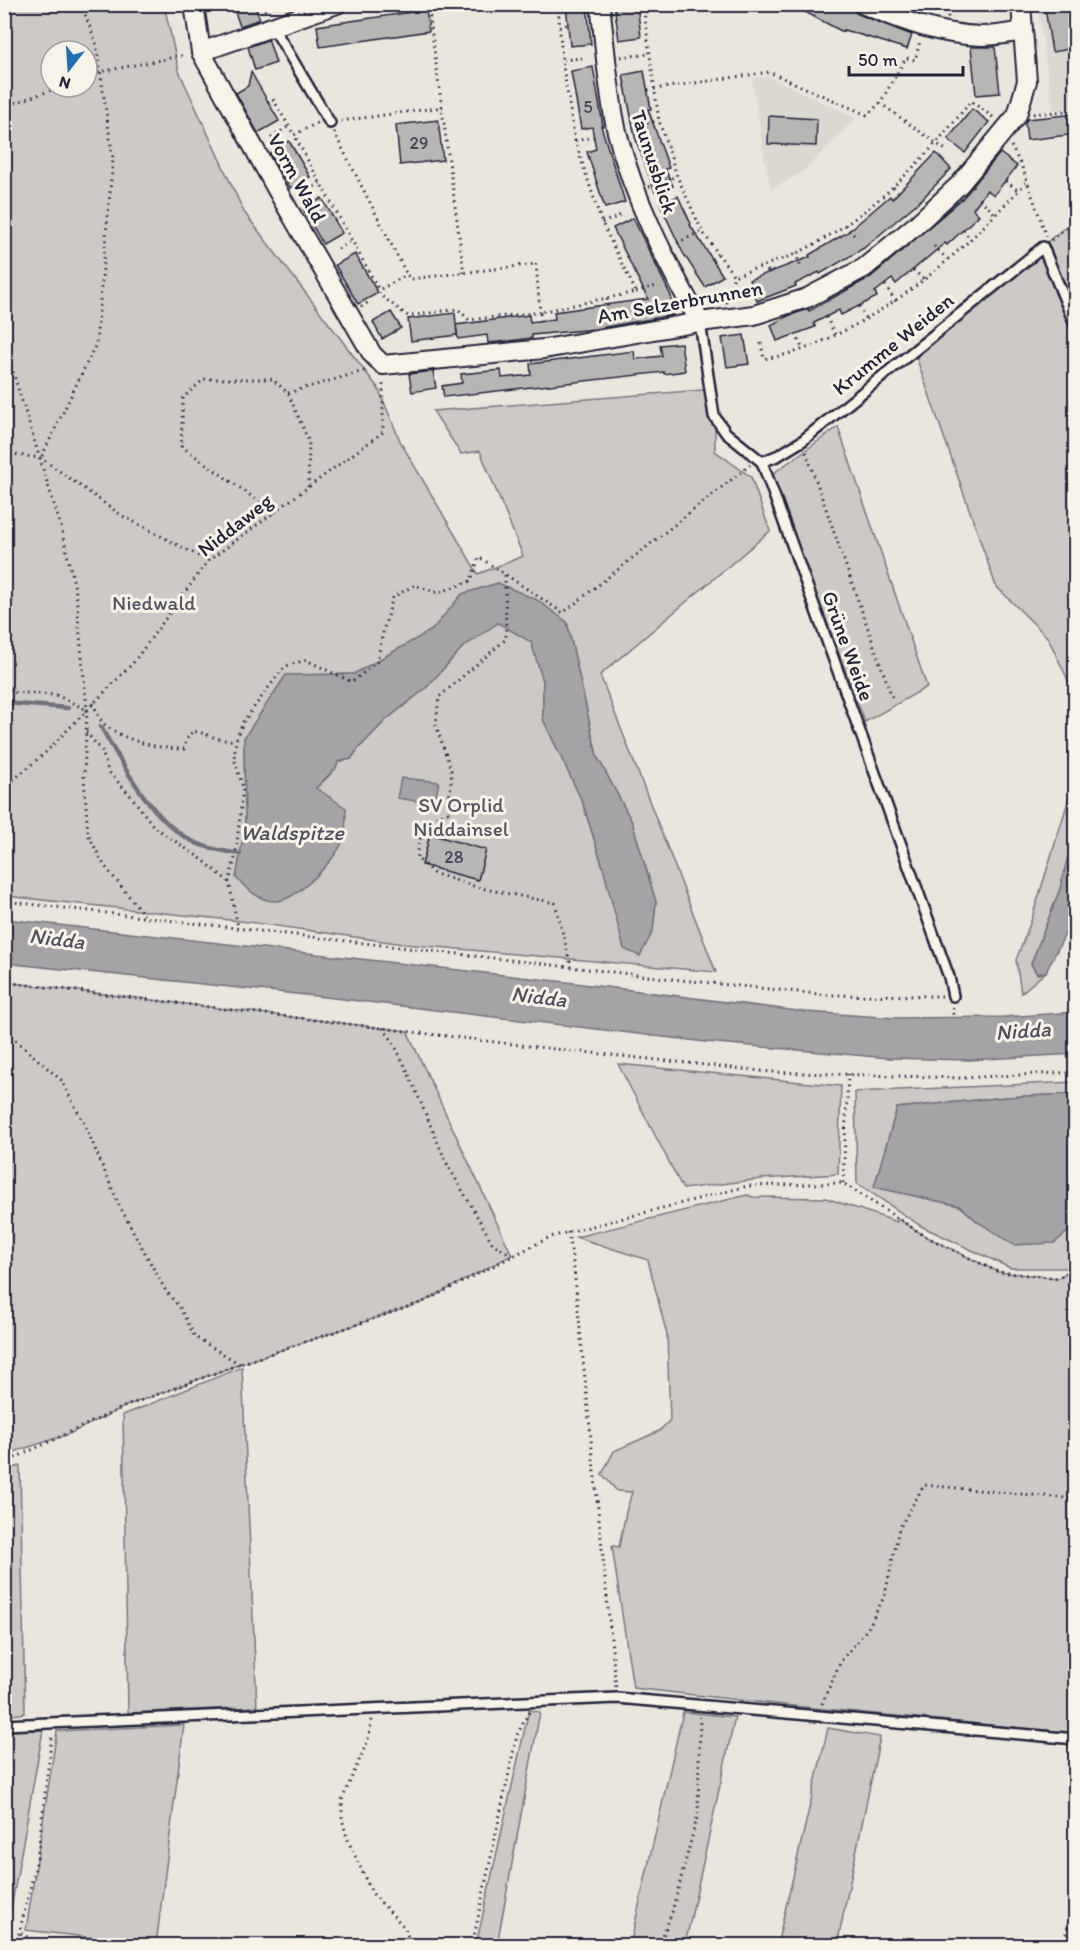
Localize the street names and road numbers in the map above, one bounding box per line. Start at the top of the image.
street label: Taunusblick [626,107,683,217]
street label: Vorm Wald [263,129,332,227]
street label: Am Selzerbrunnen [595,275,765,328]
street label: Krumme Weiden [827,287,958,400]
street label: Niddaweg [192,488,277,562]
street label: Grüne Weide [817,587,880,704]

